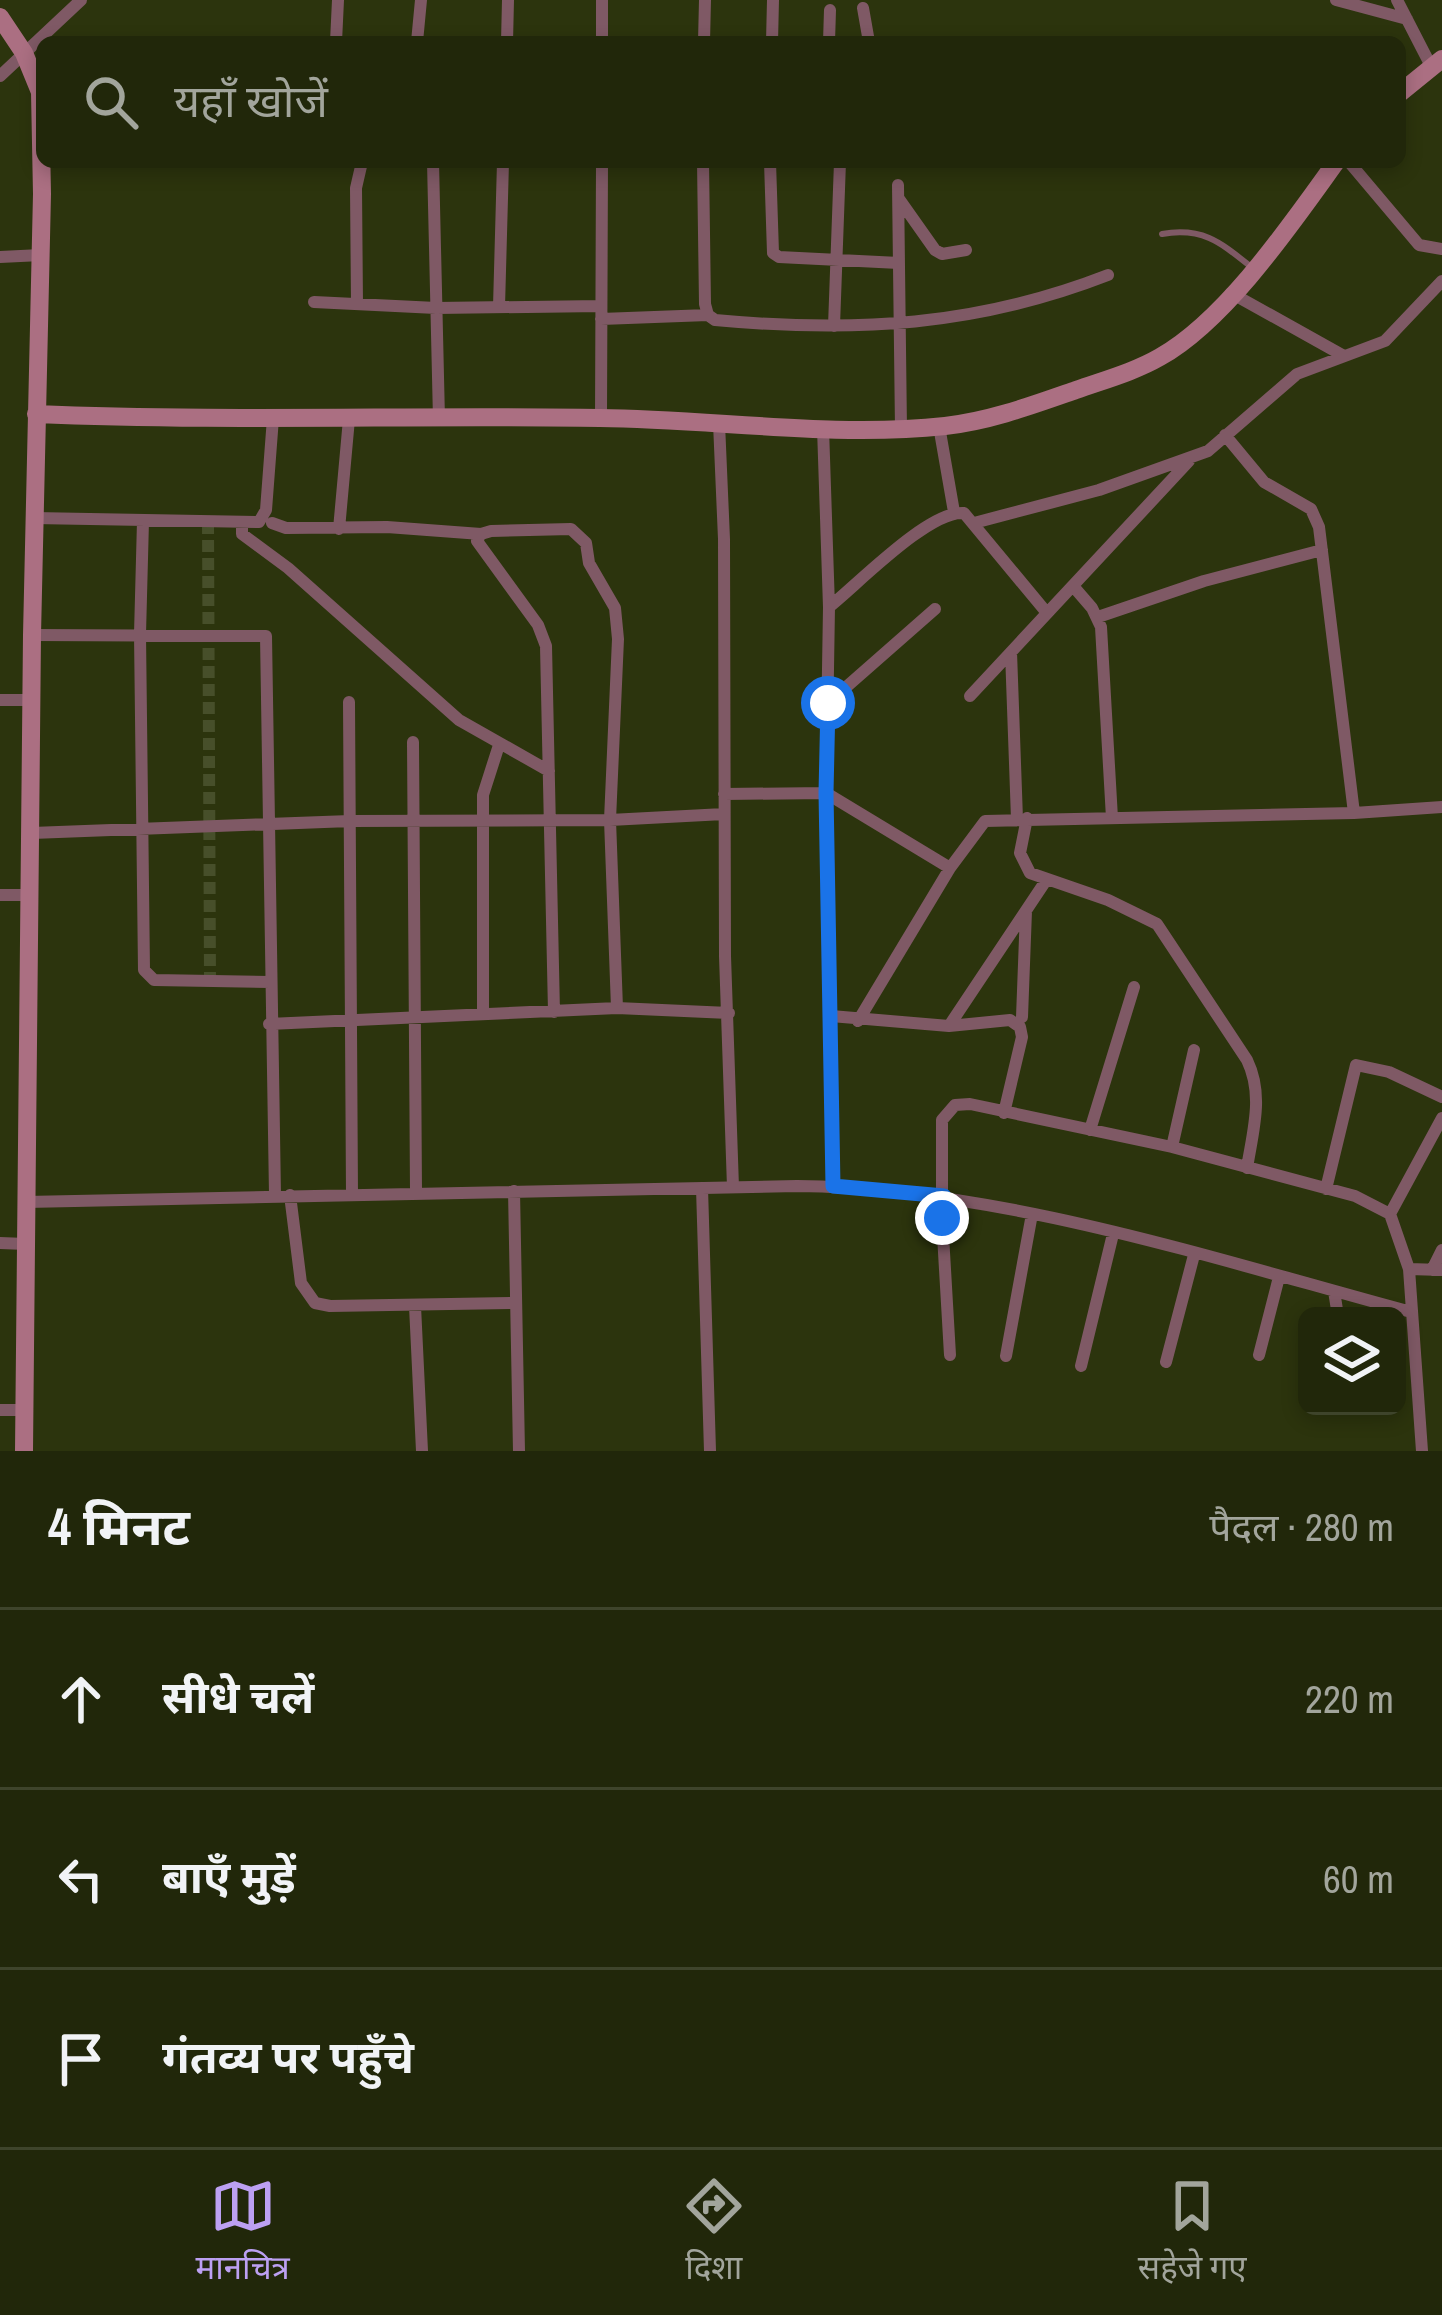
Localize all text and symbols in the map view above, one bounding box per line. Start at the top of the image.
search box [36,36,1406,168]
icon: search [78,69,144,135]
text: यहाँ खोजें [174,70,328,131]
route start [801,676,855,730]
route end [915,1191,969,1245]
map controls [1298,1307,1406,1415]
button: layers [1298,1307,1406,1415]
text: 4 मिनट [48,1492,190,1561]
text: पैदल · 280 m [1209,1501,1394,1553]
icon: ahead [48,1666,114,1732]
text: सीधे चलें [162,1666,314,1727]
text: 220 m [1305,1673,1394,1725]
icon: left [48,1846,114,1912]
text: बाएँ मुड़ें [162,1846,296,1907]
text: 60 m [1323,1853,1394,1905]
icon: arrive [48,2026,114,2092]
text: गंतव्य पर पहुँचे [162,2026,414,2087]
tab: मानचित्र [196,2173,290,2292]
tab: दिशा [681,2173,747,2292]
tab: सहेजे गए [1138,2173,1247,2292]

